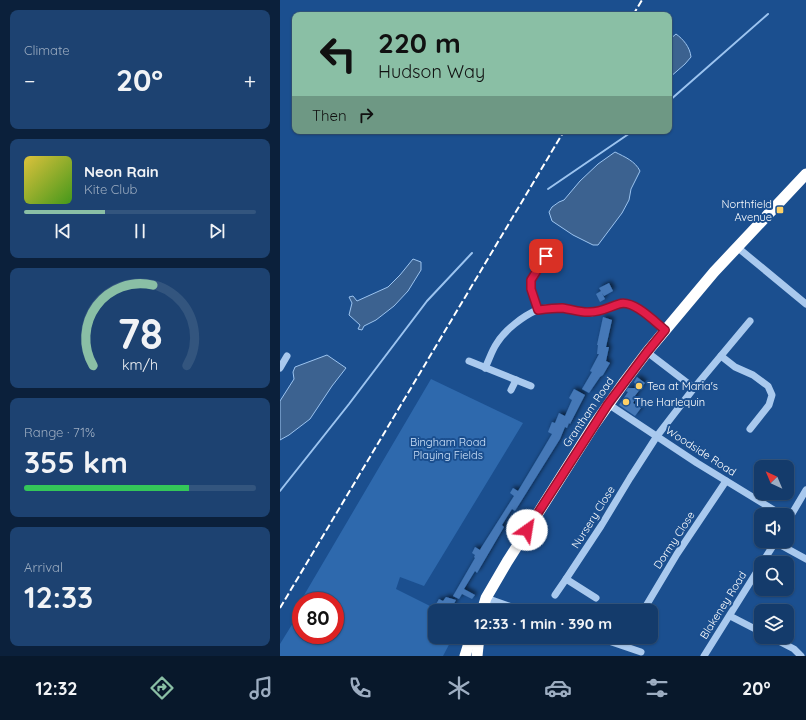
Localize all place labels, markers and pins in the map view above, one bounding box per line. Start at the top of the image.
place label: Northfield Avenue [722,197,772,224]
marker: Northfield Avenue [775,205,785,215]
pin [529,239,563,273]
place label: Tea at Maria's [647,379,718,393]
marker: Tea at Maria's [634,381,644,391]
place label: The Harlequin [634,395,705,409]
marker: The Harlequin [621,397,631,407]

